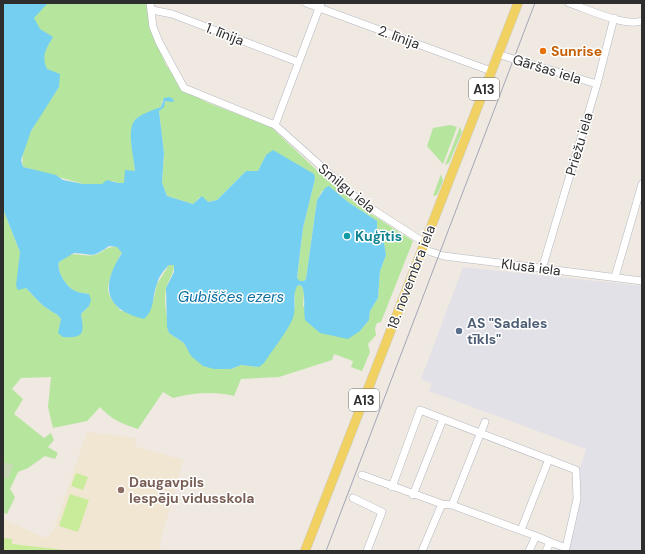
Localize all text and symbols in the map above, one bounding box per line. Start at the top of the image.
street label: 1. līnija [203,19,247,49]
street label: 2. līnija [376,21,422,53]
place label: Sunrise [551,42,602,60]
marker: Sunrise [538,46,548,56]
street label: Gāršas iela [510,50,584,88]
road number: A13 [469,78,499,100]
street label: Priežu iela [561,110,597,178]
street label: Smilgu iela [315,159,379,217]
street label: 18. novembra iela [383,222,439,332]
place label: Kuģītis [355,227,402,245]
marker: Kuģītis [342,231,352,241]
street label: Klusā iela [500,254,562,280]
water label: Gubiščes ezers [178,287,284,307]
place label: AS "Sadales tīkls" [467,314,547,348]
marker: AS "Sadales tīkls" [454,326,464,336]
road number: A13 [349,389,379,411]
place label: Daugavpils Iespēju vidusskola [129,473,254,507]
marker: Daugavpils Iespēju vidusskola [116,485,126,495]

